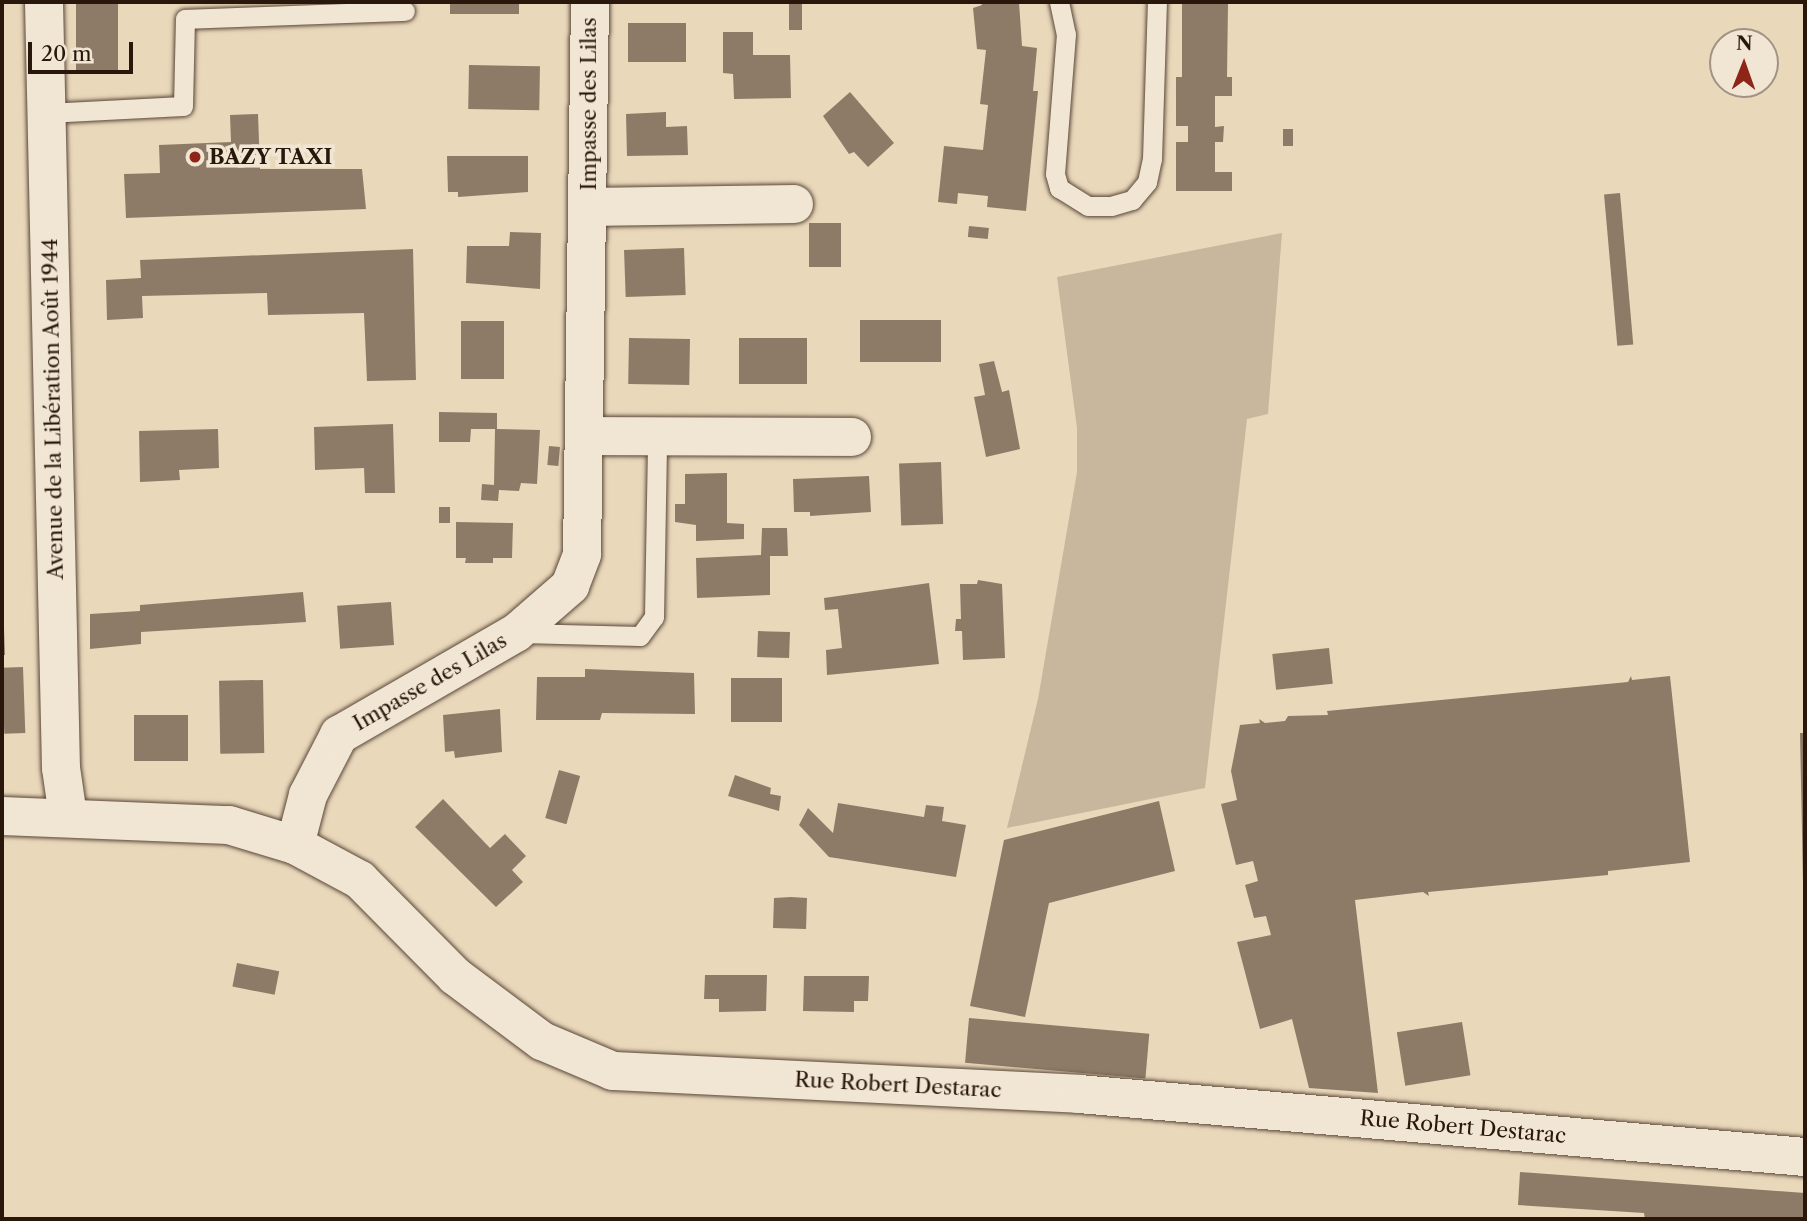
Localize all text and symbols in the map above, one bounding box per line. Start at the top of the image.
street label: Impasse des Lilas [576,17,602,191]
scale bar [32,28,136,72]
north arrow [1709,28,1779,98]
text: N [1736,32,1753,55]
text: 20 m [41,41,92,66]
place label: BAZY TAXI [209,144,334,170]
marker: BAZY TAXI [187,149,203,165]
street label: Avenue de la Libération Août 1944 [37,238,69,580]
street label: Impasse des Lilas [349,628,511,736]
street label: Rue Robert Destarac [794,1067,1002,1103]
street label: Rue Robert Destarac [1359,1105,1567,1149]

